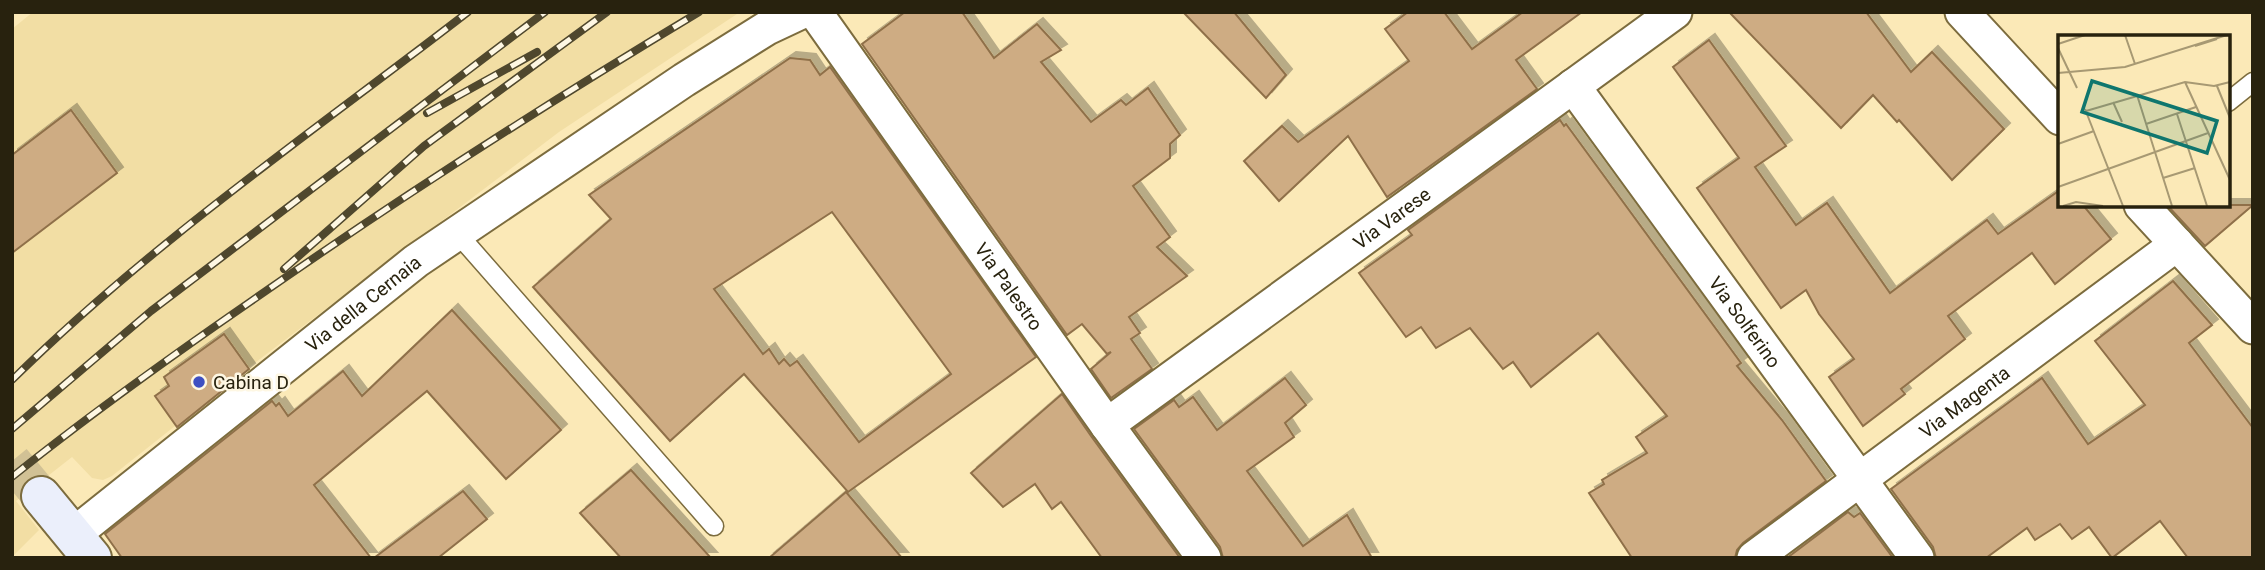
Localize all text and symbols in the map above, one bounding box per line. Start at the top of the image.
inset map [2058,35,2230,206]
street label: Via Varese [1349,182,1435,254]
street label: Via Palestro [970,238,1048,335]
street label: Via della Cernaia [300,250,425,357]
street label: Via Solferino [1704,272,1786,372]
street label: Via Magenta [1915,361,2014,443]
place label: Cabina D [213,371,289,394]
marker: Cabina D [191,374,207,390]

